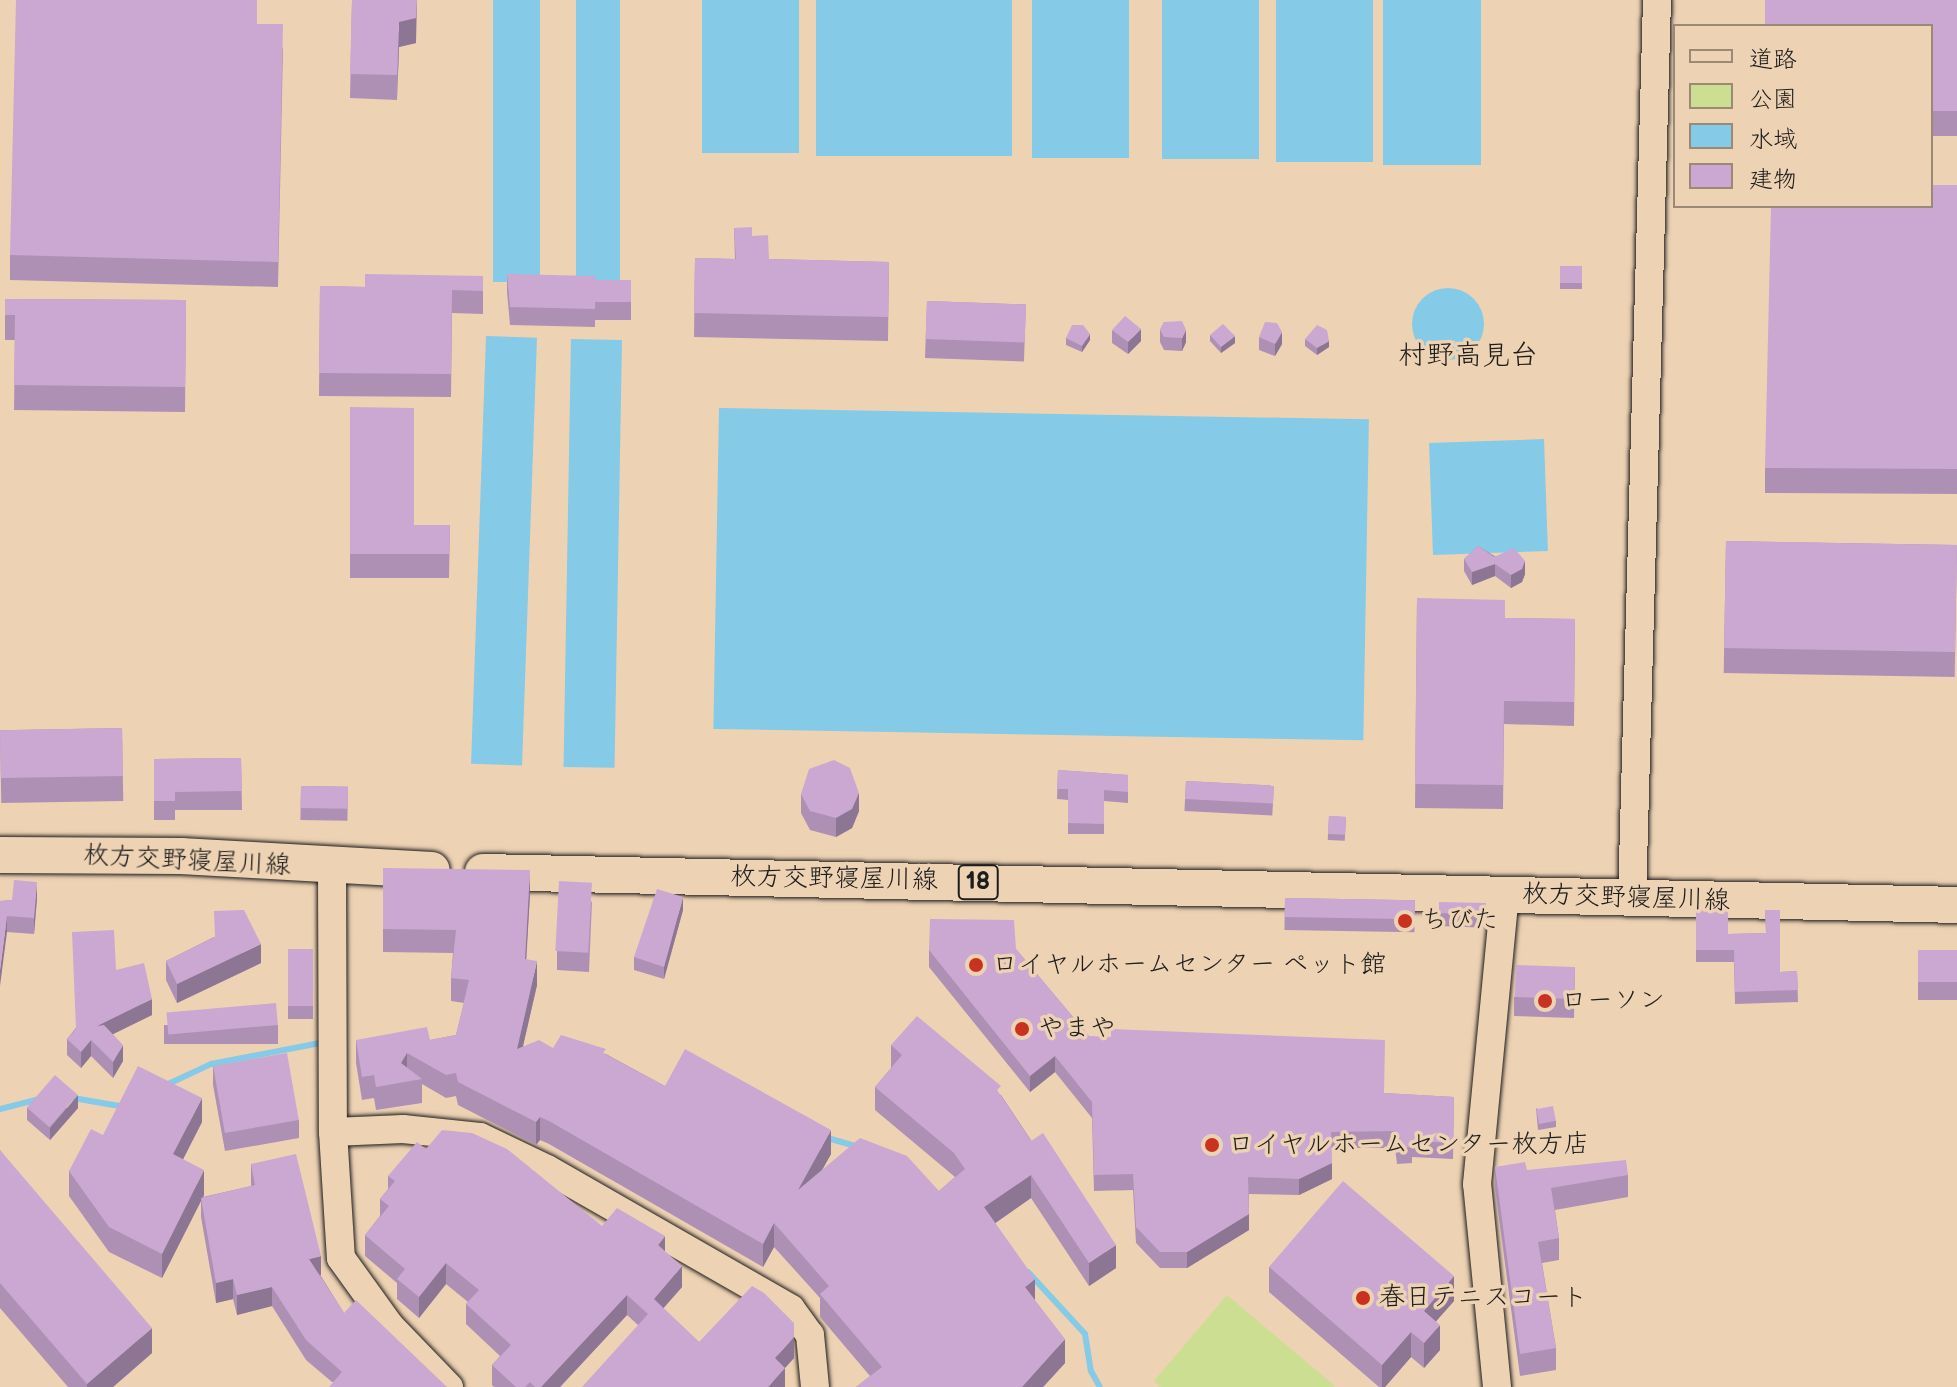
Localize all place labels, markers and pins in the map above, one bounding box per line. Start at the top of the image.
place label: ちびた [1421,905,1499,937]
marker: ちびた [1396,912,1414,930]
place label: ロイヤルホームセンター ペット館 [992,949,1389,981]
marker: ロイヤルホームセンター ペット館 [967,956,985,974]
place label: ローソン [1561,985,1665,1017]
marker: ローソン [1536,992,1554,1010]
place label: やまや [1038,1013,1116,1045]
marker: やまや [1013,1020,1031,1038]
place label: ロイヤルホームセンター枚方店 [1228,1129,1592,1161]
marker: ロイヤルホームセンター枚方店 [1203,1136,1221,1154]
place label: 春日テニスコート [1379,1282,1587,1314]
marker: 春日テニスコート [1354,1289,1372,1307]

